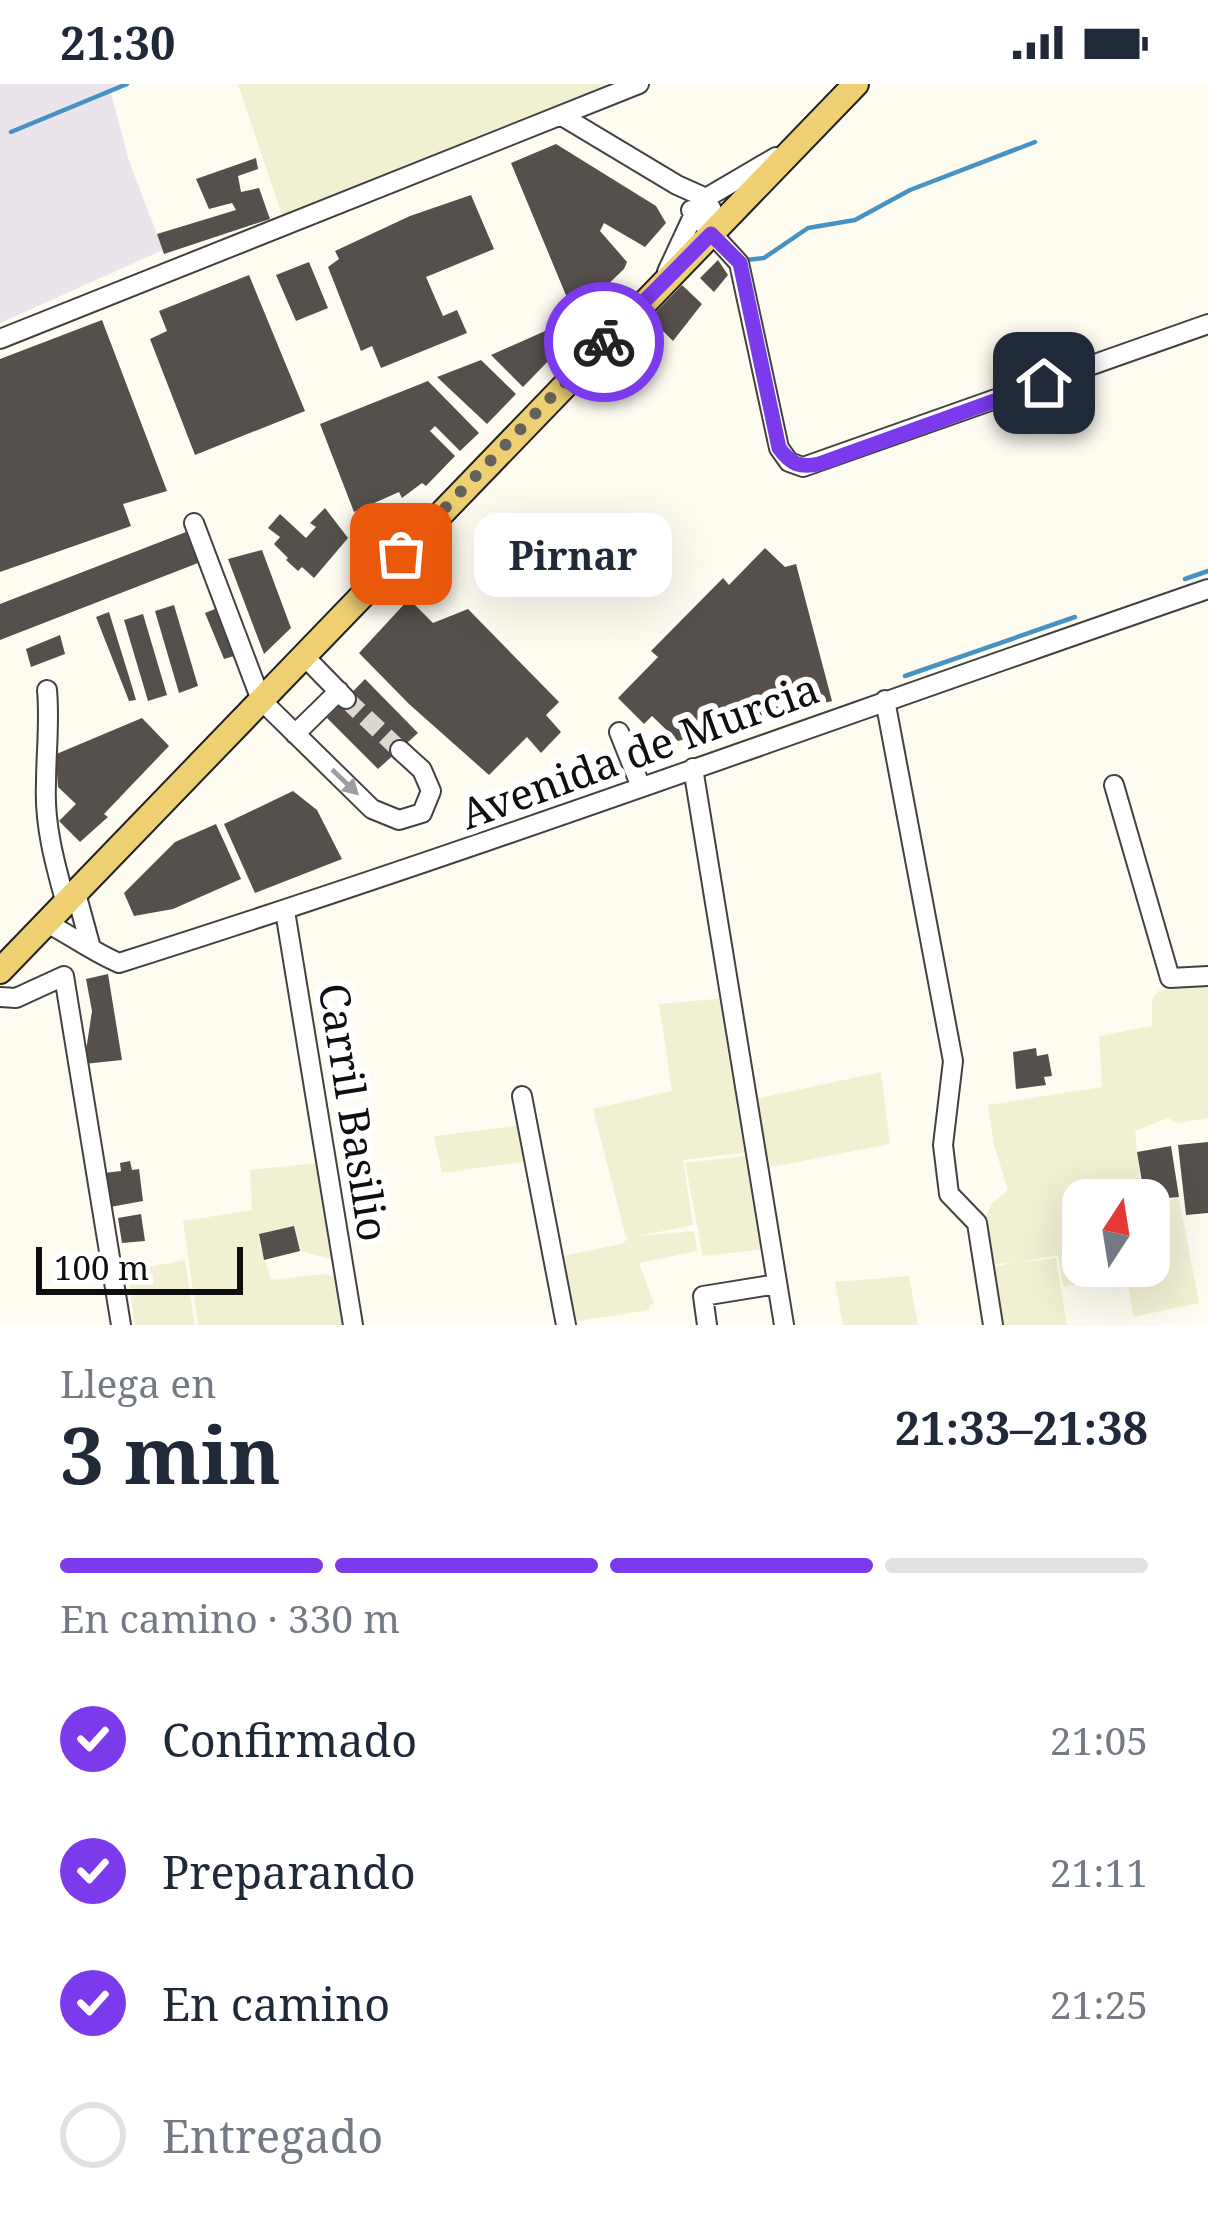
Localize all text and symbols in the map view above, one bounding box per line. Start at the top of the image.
text: 21:30 [60,12,175,73]
courier [544,282,664,402]
icon: bike [571,309,637,375]
pin [993,332,1095,434]
icon: home [1011,350,1077,416]
pin [350,503,452,605]
callout: Pirnar [473,512,671,596]
icon: bag [368,521,434,587]
text: Pirnar [509,528,637,581]
street label: Avenida de Murcia [452,659,826,841]
one-way arrow [331,768,359,796]
street label: Carril Basilio [306,979,404,1245]
north arrow [1062,1179,1170,1287]
map controls [1062,1179,1170,1287]
scale bar [36,1241,243,1294]
text: 100 m [54,1245,149,1290]
text: Llega en [60,1356,216,1409]
text: 21:33–21:38 [895,1397,1148,1458]
text: 3 min [60,1401,281,1507]
text: En camino · 330 m [60,1591,400,1644]
icon: check [60,1706,126,1772]
text: Confirmado [162,1709,417,1770]
text: 21:05 [1050,1713,1148,1766]
icon: check [60,1838,126,1904]
text: Preparando [162,1841,416,1902]
text: 21:11 [1050,1845,1148,1898]
icon: check [60,1970,126,2036]
text: En camino [162,1973,390,2034]
text: 21:25 [1050,1977,1148,2030]
text: Entregado [162,2105,383,2166]

